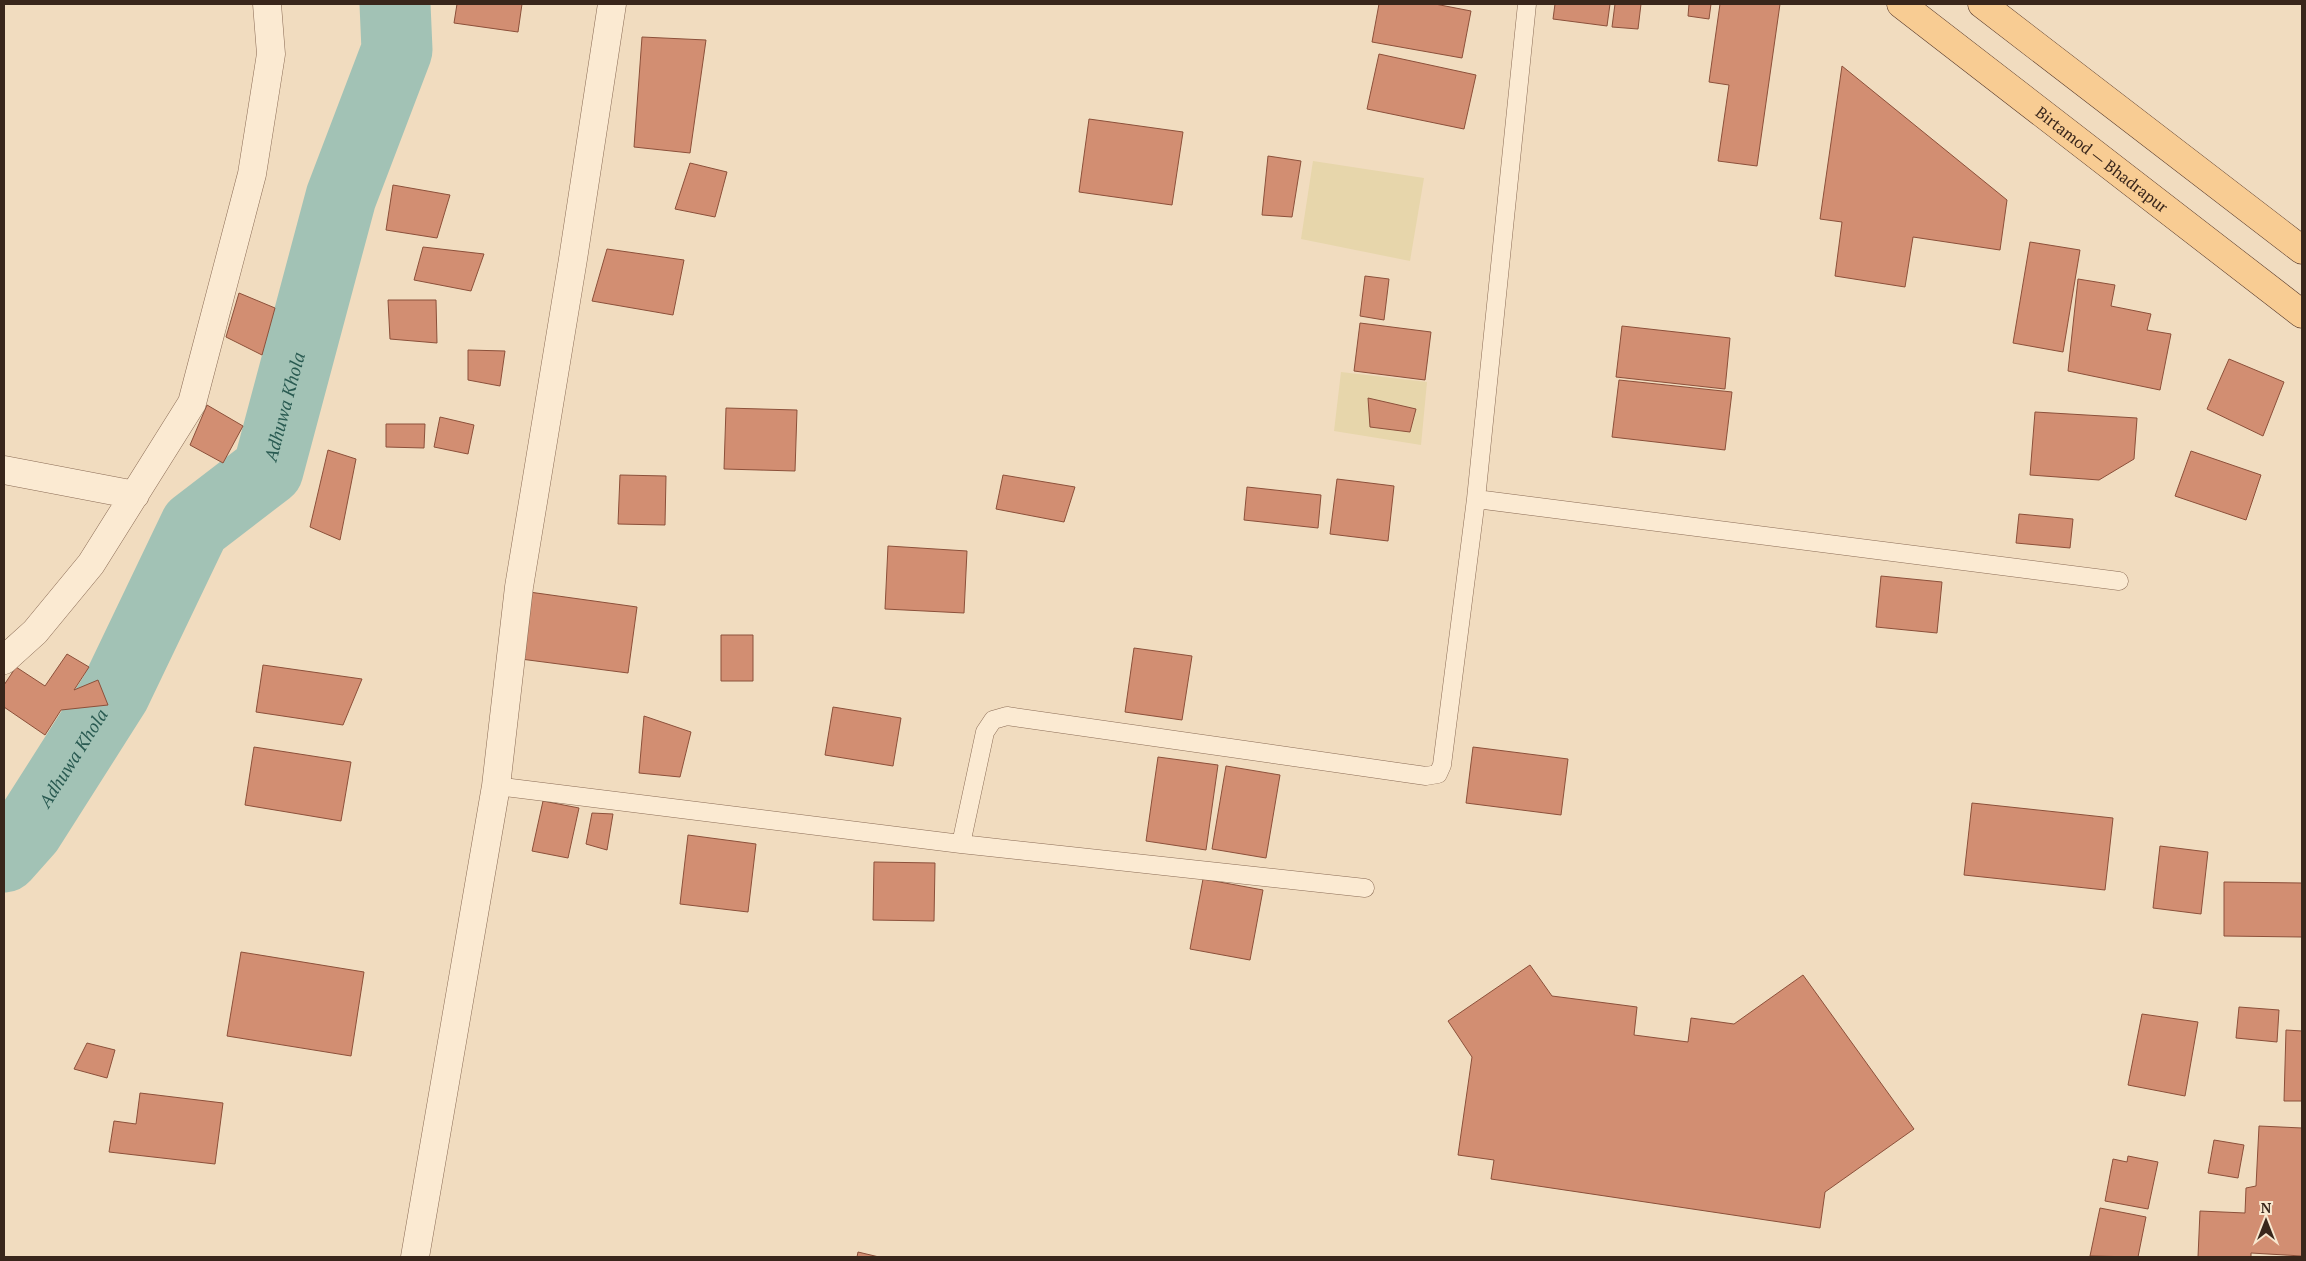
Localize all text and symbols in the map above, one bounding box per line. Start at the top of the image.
street label: Birtamod — Bhadrapur [2031,101,2173,218]
water label: Adhuwa Khola [258,349,310,465]
water label: Adhuwa Khola [32,704,113,812]
north arrow [2241,1196,2291,1246]
text: N [2261,1198,2272,1217]

